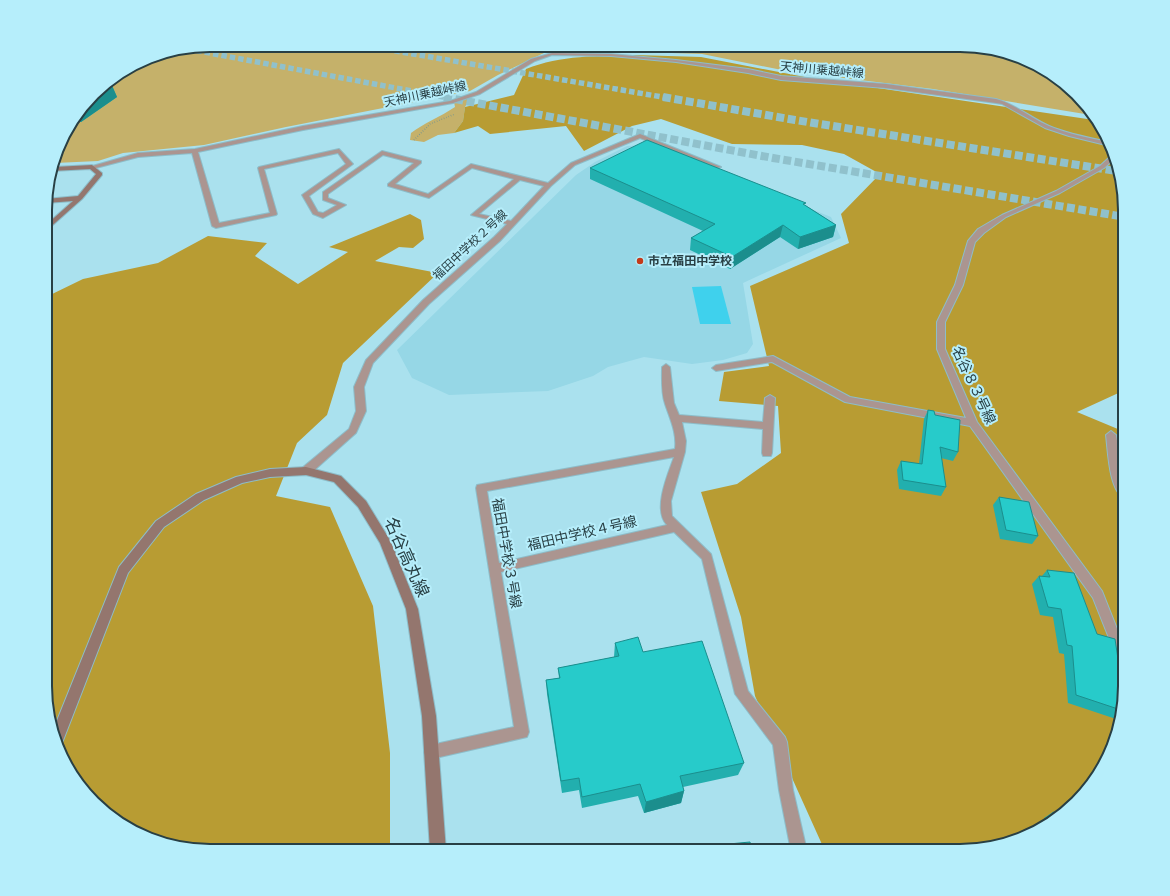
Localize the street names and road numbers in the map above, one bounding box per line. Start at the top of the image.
street label: 天神川乗越峠線 [780,58,865,81]
street label: 天神川乗越峠線 [382,77,468,110]
street label: 福田中学校２号線 [429,206,510,283]
street label: 名谷８３号線 [948,343,1001,427]
street label: 福田中学校３号線 [488,496,527,610]
street label: 福田中学校４号線 [525,511,639,554]
street label: 名谷高丸線 [380,513,435,600]

